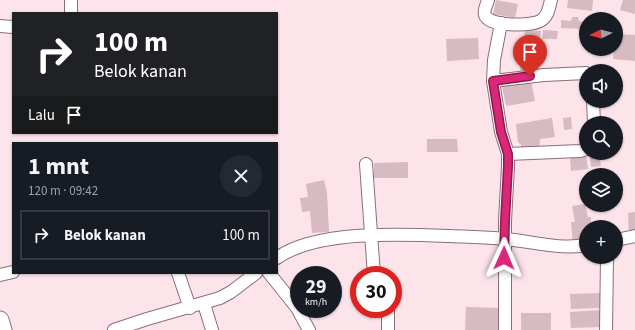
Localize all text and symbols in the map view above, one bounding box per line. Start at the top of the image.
north arrow [579,12,623,56]
map controls [579,12,623,264]
text: 100 m [94,22,168,62]
icon: right [28,28,80,80]
pin [513,35,547,76]
icon: arrive [519,41,541,63]
text: Belok kanan [94,59,187,84]
button: sound [579,64,623,108]
icon: arrive [63,104,85,126]
text: Lalu [28,105,55,126]
button: search [579,116,623,160]
text: 1 mnt [28,149,89,184]
button: close [220,155,262,197]
button: layers [579,168,623,212]
text: 120 m · 09:42 [28,182,98,200]
button: + [579,220,623,264]
icon: right [30,224,52,246]
text: Belok kanan [64,225,146,246]
text: 100 m [222,225,260,246]
position arrow [483,237,525,279]
speed limit sign: 30 [350,266,402,318]
text: 29 [305,273,327,301]
text: km/h [305,295,327,309]

